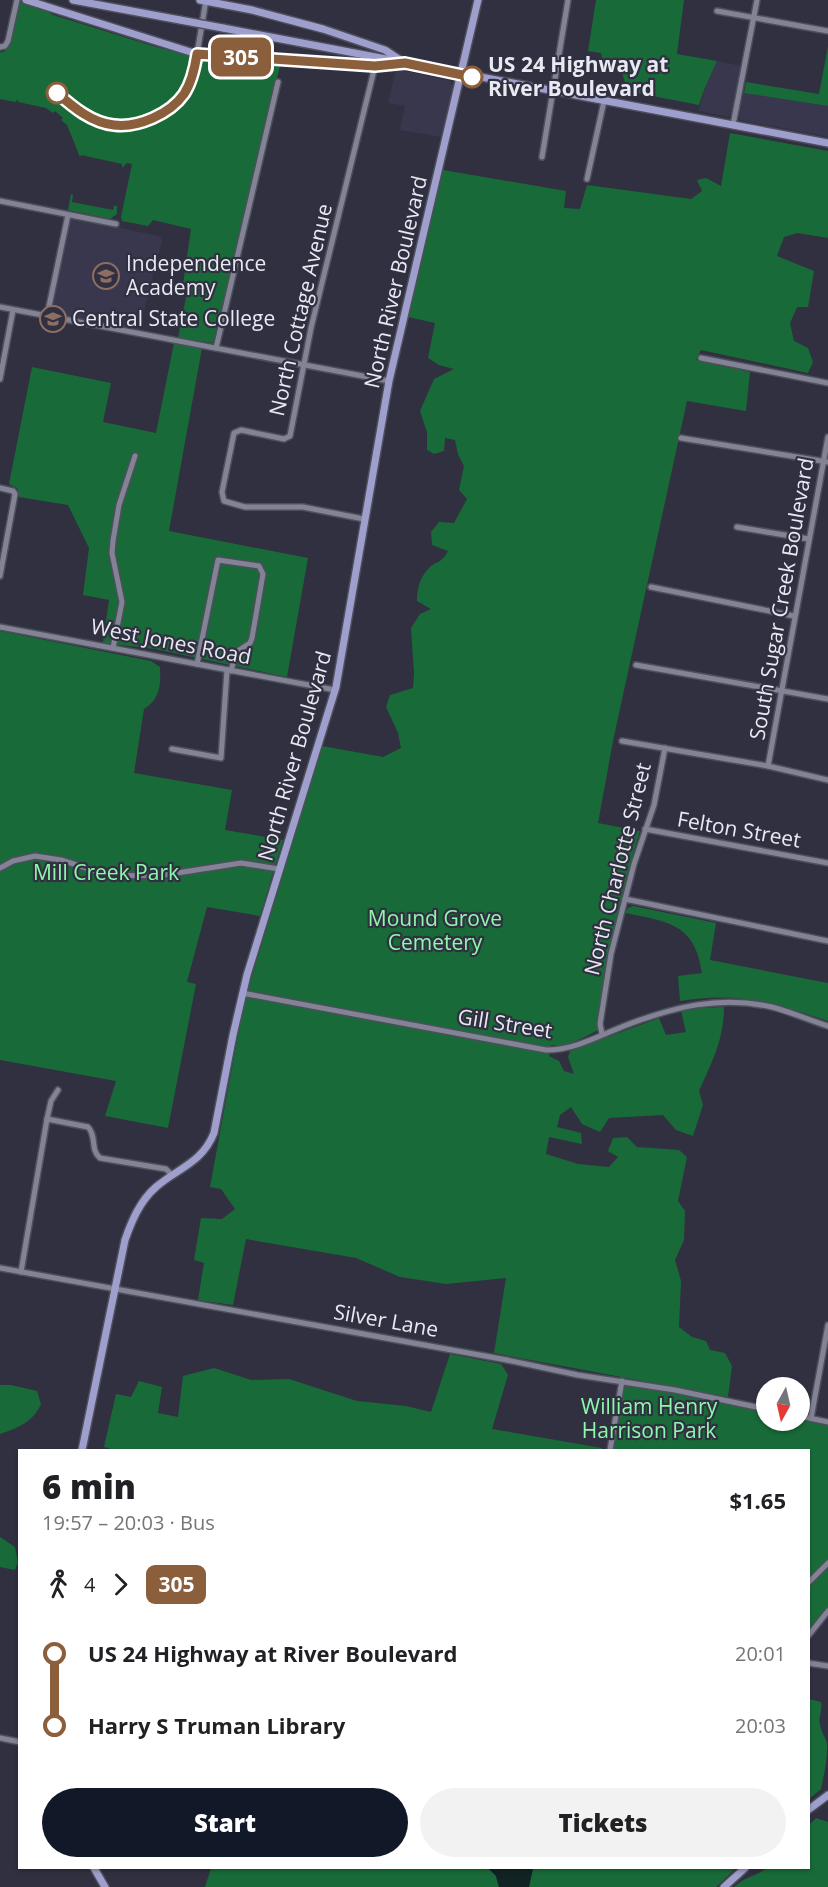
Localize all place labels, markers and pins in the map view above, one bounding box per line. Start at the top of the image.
place label: US 24 Highway at River Boulevard [488,50,668,102]
marker: US 24 Highway at River Boulevard [461,66,483,88]
unlabelled marker [46,82,68,104]
place label: Independence Academy [126,249,266,301]
school or university icon: Independence Academy [91,261,121,291]
school or university icon: Central State College [38,304,68,334]
place label: Central State College [72,304,275,332]

